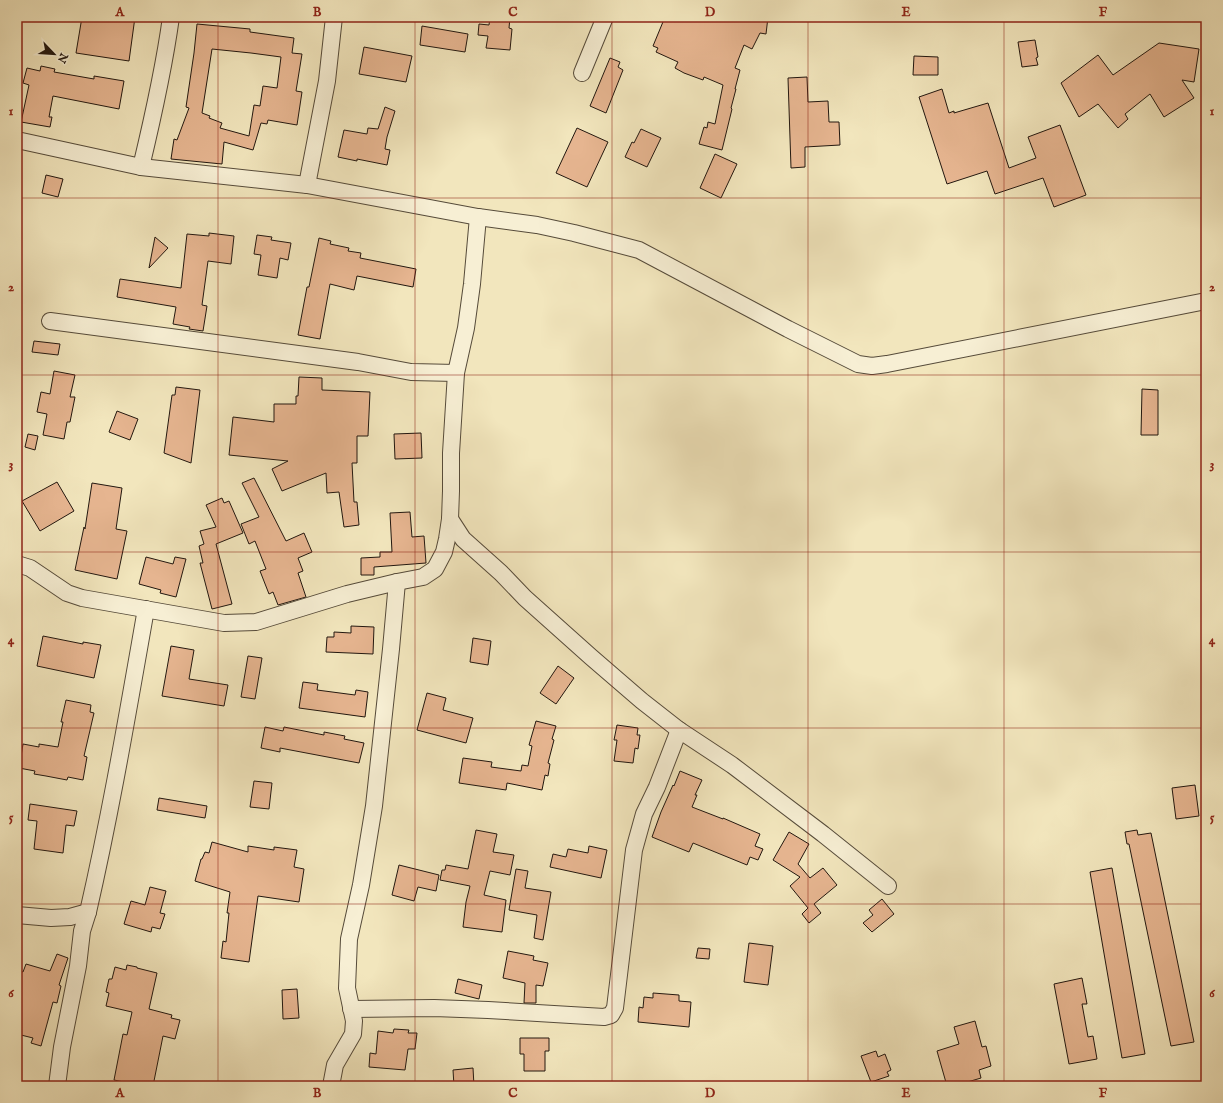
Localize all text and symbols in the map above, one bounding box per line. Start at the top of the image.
text: A [115,4,126,21]
text: B [313,4,322,21]
text: C [508,4,518,21]
text: D [705,4,716,21]
text: E [901,4,911,21]
text: F [1099,4,1108,21]
north arrow [34,34,74,74]
text: N [54,50,71,66]
text: 1 [9,103,14,120]
text: 1 [1210,103,1215,120]
text: 2 [8,279,14,296]
text: 2 [1209,279,1215,296]
text: 3 [9,456,14,473]
text: 3 [1210,456,1215,473]
text: 4 [8,632,15,649]
text: 4 [1209,632,1216,649]
text: 5 [9,809,14,826]
text: 5 [1210,809,1215,826]
text: 6 [8,985,14,1002]
text: 6 [1209,985,1215,1002]
text: A [115,1085,126,1102]
text: B [313,1085,322,1102]
text: C [508,1085,518,1102]
text: D [705,1085,716,1102]
text: E [901,1085,911,1102]
text: F [1099,1085,1108,1102]

